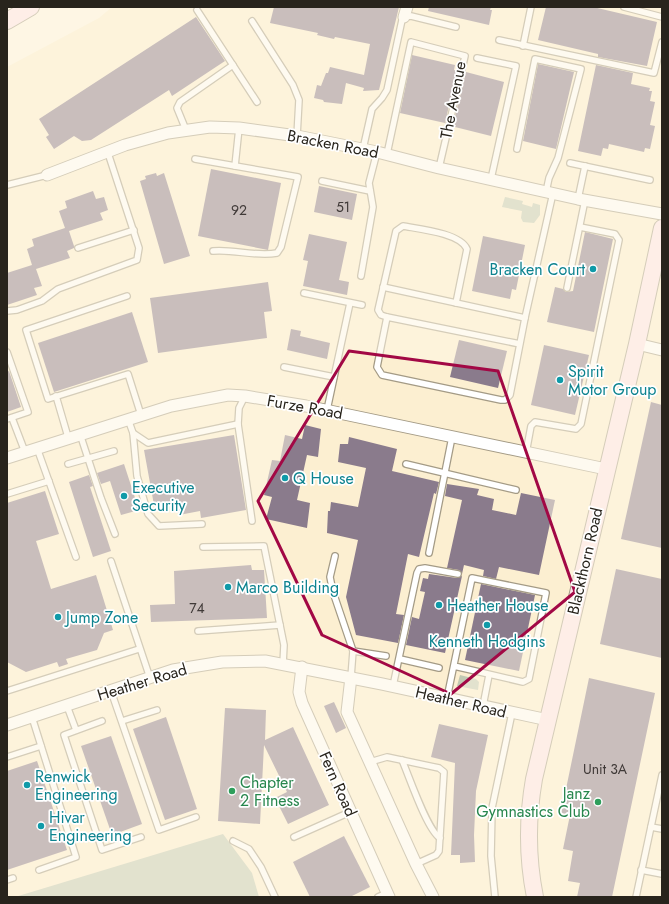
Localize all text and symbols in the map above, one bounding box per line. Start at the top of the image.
street label: The Avenue [434,59,472,141]
street label: Bracken Road [285,124,381,164]
house number: 51 [336,197,350,217]
house number: 92 [231,200,247,220]
place label: Bracken Court [490,258,585,281]
marker: Bracken Court [588,264,598,274]
place label: Spirit Motor Group [568,360,656,401]
marker: Spirit Motor Group [555,375,565,385]
street label: Furze Road [265,389,345,425]
place label: Q House [293,467,354,490]
marker: Q House [280,473,290,483]
place label: Executive Security [132,476,195,517]
marker: Executive Security [119,491,129,501]
street label: Blackthorn Road [562,505,608,617]
place label: Marco Building [236,576,339,599]
marker: Marco Building [223,582,233,592]
place label: Heather House [447,594,548,617]
house number: 74 [189,598,205,618]
marker: Heather House [434,600,444,610]
place label: Jump Zone [64,606,138,629]
marker: Jump Zone [53,612,63,622]
marker: Kenneth Hodgins [482,620,492,630]
place label: Kenneth Hodgins [429,630,545,653]
street label: Heather Road [94,657,190,707]
street label: Heather Road [413,680,509,724]
street label: Fern Road [313,748,363,820]
house number: Unit 3A [583,759,628,779]
place label: Renwick Engineering [35,765,118,806]
place label: Chapter 2 Fitness [240,771,299,812]
marker: Renwick Engineering [22,780,32,790]
place label: Janz Gymnastics Club [476,782,591,823]
marker: Chapter 2 Fitness [227,786,237,796]
marker: Janz Gymnastics Club [593,797,603,807]
place label: Hivar Engineering [49,806,132,847]
marker: Hivar Engineering [36,821,46,831]

